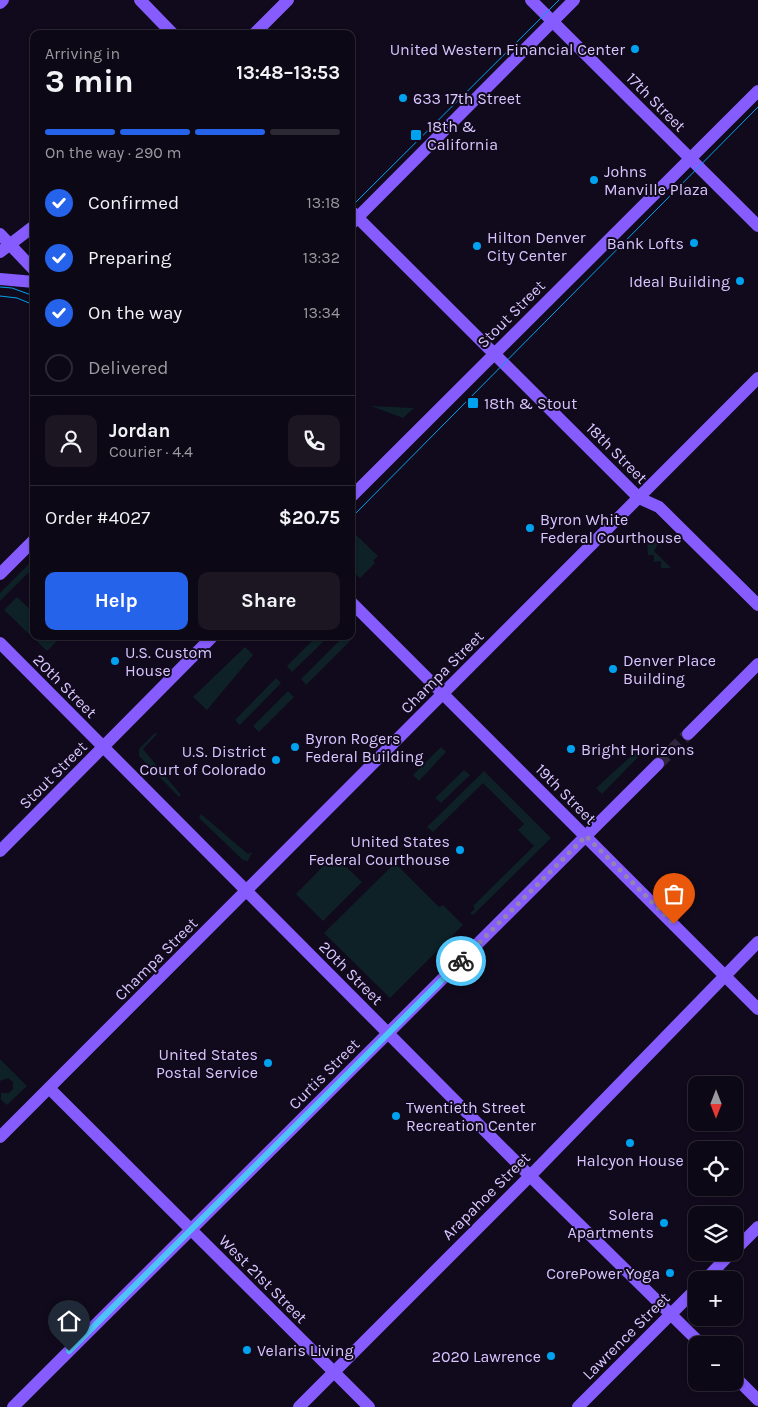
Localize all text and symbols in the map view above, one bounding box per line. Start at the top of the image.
place label: United Western Financial Center [390,40,625,59]
marker: United Western Financial Center [629,43,641,55]
text: Arriving in [45,44,120,63]
text: 13:48–13:53 [236,62,340,84]
text: 3 min [45,63,134,100]
street label: 17th Street [622,68,690,136]
place label: 633 17th Street [413,89,521,108]
marker: 633 17th Street [397,92,409,104]
place label: 18th & California [427,117,498,154]
marker: 18th & California [409,128,423,142]
text: On the way · 290 m [45,143,182,162]
place label: Johns Manville Plaza [604,162,708,199]
marker: Johns Manville Plaza [588,174,600,186]
icon: check [45,189,73,217]
text: Confirmed [88,192,179,214]
text: 13:18 [306,193,340,212]
place label: Hilton Denver City Center [487,228,586,265]
place label: Bank Lofts [607,234,684,253]
marker: Bank Lofts [688,237,700,249]
marker: Hilton Denver City Center [471,240,483,252]
icon: check [45,244,73,272]
text: Preparing [88,247,171,269]
text: 13:32 [303,248,340,267]
place label: Ideal Building [629,272,730,291]
marker: Ideal Building [734,275,746,287]
street label: Stout Street [473,276,549,352]
icon: check [45,299,73,327]
text: On the way [88,302,182,324]
text: 13:34 [303,303,340,322]
text: Delivered [88,357,168,379]
place label: 18th & Stout [484,394,577,413]
marker: 18th & Stout [466,396,480,410]
button: person [45,415,97,467]
button: phone [288,415,340,467]
street label: 18th Street [583,419,651,487]
text: Jordan [109,420,170,442]
text: Courier · 4.4 [109,442,193,461]
text: Order #4027 [45,507,150,529]
text: $20.75 [279,507,340,529]
place label: Byron White Federal Courthouse [540,510,681,547]
marker: Byron White Federal Courthouse [524,522,536,534]
button: Help [45,572,188,630]
button: Share [198,572,340,630]
street label: Champa Street [397,627,487,717]
place label: U.S. Custom House [125,643,212,680]
street label: 20th Street [29,650,101,722]
place label: Denver Place Building [623,651,716,688]
marker: U.S. Custom House [109,655,121,667]
marker: Denver Place Building [607,663,619,675]
place label: Byron Rogers Federal Building [305,729,424,766]
street label: Stout Street [15,737,91,813]
place label: Bright Horizons [581,740,694,759]
marker: Byron Rogers Federal Building [289,741,301,753]
place label: U.S. District Court of Colorado [140,742,266,779]
marker: Bright Horizons [565,743,577,755]
marker: U.S. District Court of Colorado [270,754,282,766]
street label: 19th Street [532,760,600,828]
place label: United States Federal Courthouse [309,832,450,869]
marker: United States Federal Courthouse [454,844,466,856]
pin [653,873,695,924]
icon: bag [660,880,688,908]
street label: Champa Street [111,914,201,1004]
courier [436,936,486,986]
street label: 20th Street [315,937,387,1009]
icon: bike [447,947,475,975]
street label: Curtis Street [285,1035,363,1113]
place label: United States Postal Service [156,1045,258,1082]
marker: United States Postal Service [262,1057,274,1069]
north arrow [688,1076,742,1131]
map controls [688,1076,743,1391]
place label: Twentieth Street Recreation Center [406,1098,536,1135]
marker: Twentieth Street Recreation Center [390,1110,402,1122]
marker: Halcyon House [624,1137,636,1149]
button: locate [688,1141,743,1196]
street label: Arapahoe Street [438,1148,534,1244]
place label: Halcyon House [576,1151,684,1170]
place label: Solera Apartments [568,1205,654,1242]
button: layers [688,1206,743,1261]
marker: Solera Apartments [658,1217,670,1229]
street label: West 21st Street [215,1231,311,1327]
place label: CorePower Yoga [546,1264,660,1283]
marker: CorePower Yoga [664,1267,676,1279]
button: + [688,1271,743,1326]
street label: Lawrence Street [578,1288,674,1384]
pin [48,1300,90,1351]
icon: home [55,1307,83,1335]
button: − [688,1336,743,1391]
place label: Velaris Living [257,1341,354,1360]
marker: Velaris Living [241,1344,253,1356]
place label: 2020 Lawrence [432,1347,541,1366]
marker: 2020 Lawrence [545,1350,557,1362]

